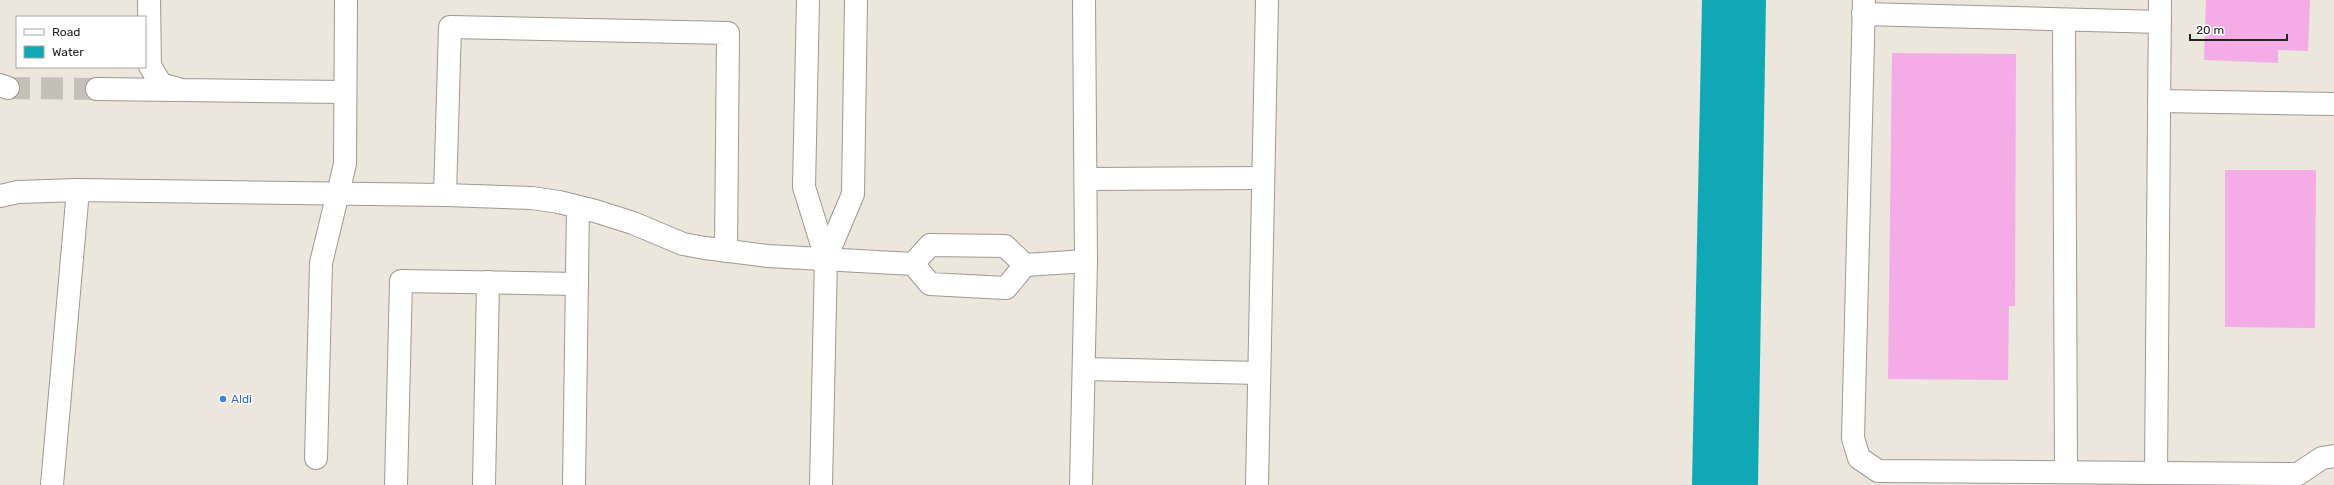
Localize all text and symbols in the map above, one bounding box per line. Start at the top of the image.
legend [16,16,146,68]
scale bar [2190,16,2287,42]
text: 20 m [2196,23,2224,37]
text: Road [52,25,80,39]
text: Water [52,45,84,59]
place label: Aldi [231,392,252,406]
marker: Aldi [218,394,228,404]

